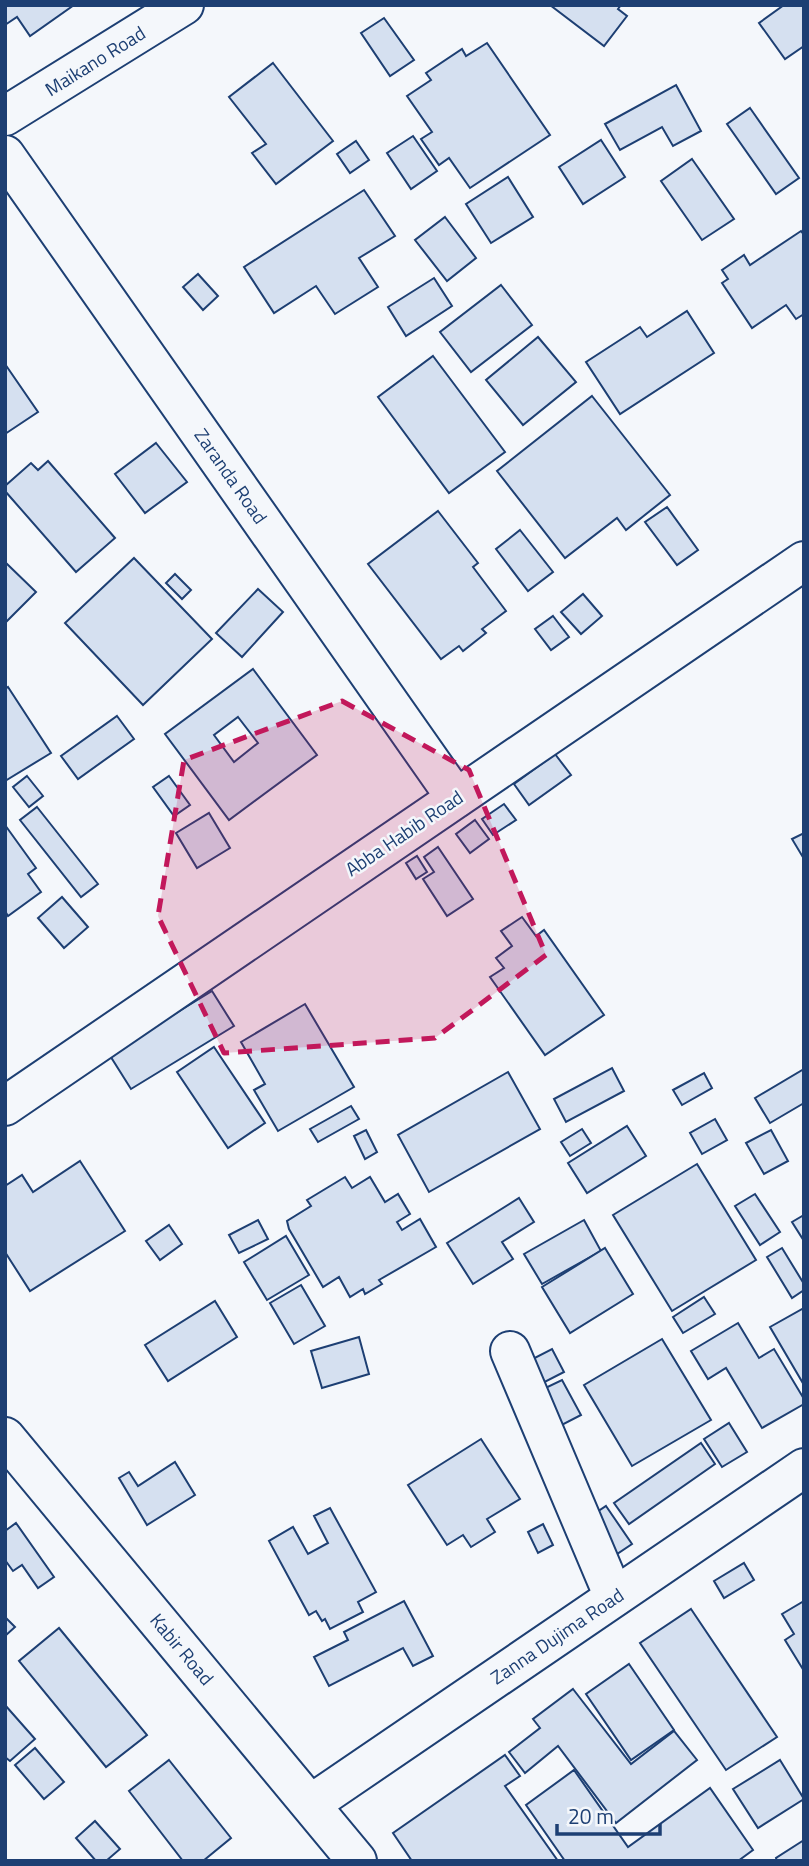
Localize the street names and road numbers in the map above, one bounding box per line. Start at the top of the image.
street label: Maikano Road [39,18,151,103]
street label: Zaranda Road [188,422,275,529]
street label: Abba Habib Road [339,782,469,883]
street label: Zanna Dujima Road [484,1580,629,1691]
street label: Kabir Road [144,1606,221,1691]

